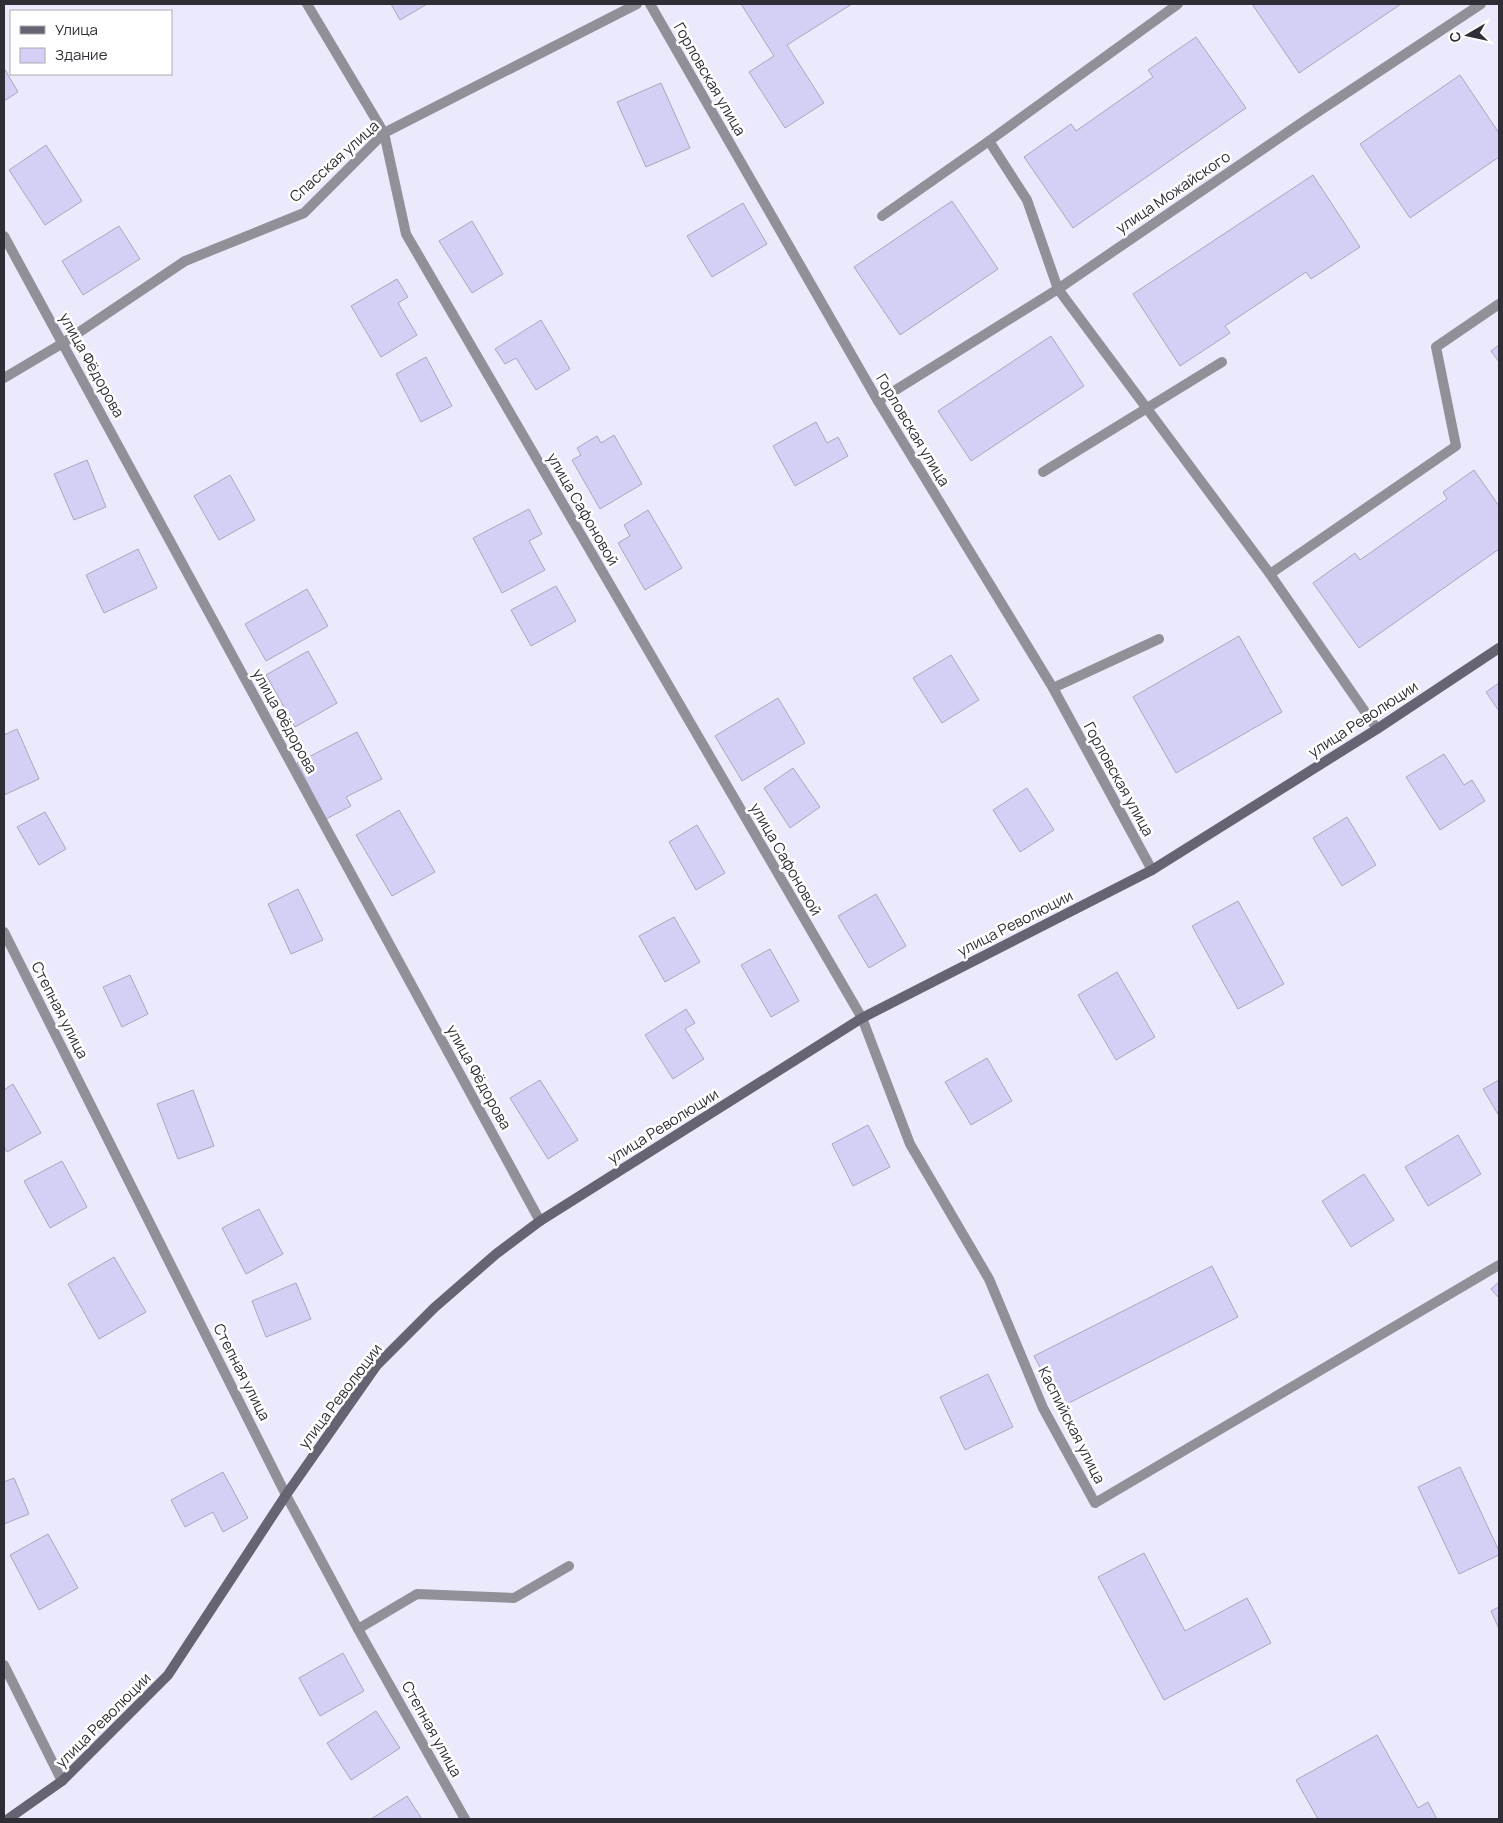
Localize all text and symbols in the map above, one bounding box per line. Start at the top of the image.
legend [10,10,172,75]
north arrow [1443,10,1493,60]
street label: Горловская улица [669,18,751,140]
text: Улица [55,19,98,40]
text: С [1444,31,1465,44]
text: Здание [55,44,108,65]
street label: Спасская улица [285,115,383,207]
street label: улица Можайского [1112,146,1234,238]
street label: улица Фёдорова [55,309,129,421]
street label: Горловская улица [871,370,955,490]
street label: улица Сафоновой [542,449,624,569]
street label: улица Фёдорова [248,665,322,777]
street label: улица Революции [1304,676,1422,762]
street label: Горловская улица [1079,718,1159,840]
street label: улица Сафоновой [745,799,827,919]
street label: улица Революции [954,885,1076,961]
street label: Степная улица [26,958,94,1062]
street label: улица Фёдорова [442,1021,516,1133]
street label: улица Революции [604,1083,722,1169]
street label: Степная улица [208,1320,276,1424]
street label: улица Революции [293,1339,387,1453]
street label: Каспийская улица [1033,1363,1111,1487]
street label: улица Революции [51,1668,155,1772]
street label: Степная улица [397,1677,467,1781]

